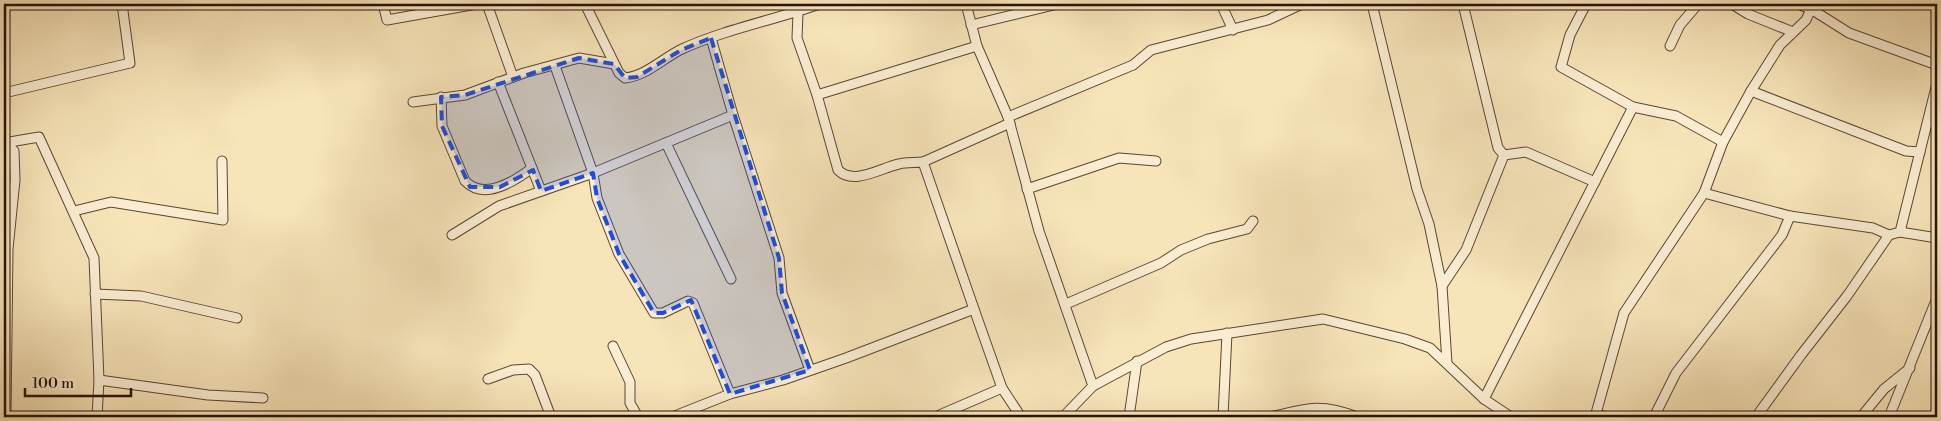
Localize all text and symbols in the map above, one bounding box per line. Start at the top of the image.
scale bar [25,366,131,398]
text: 100 m [32,374,74,393]

